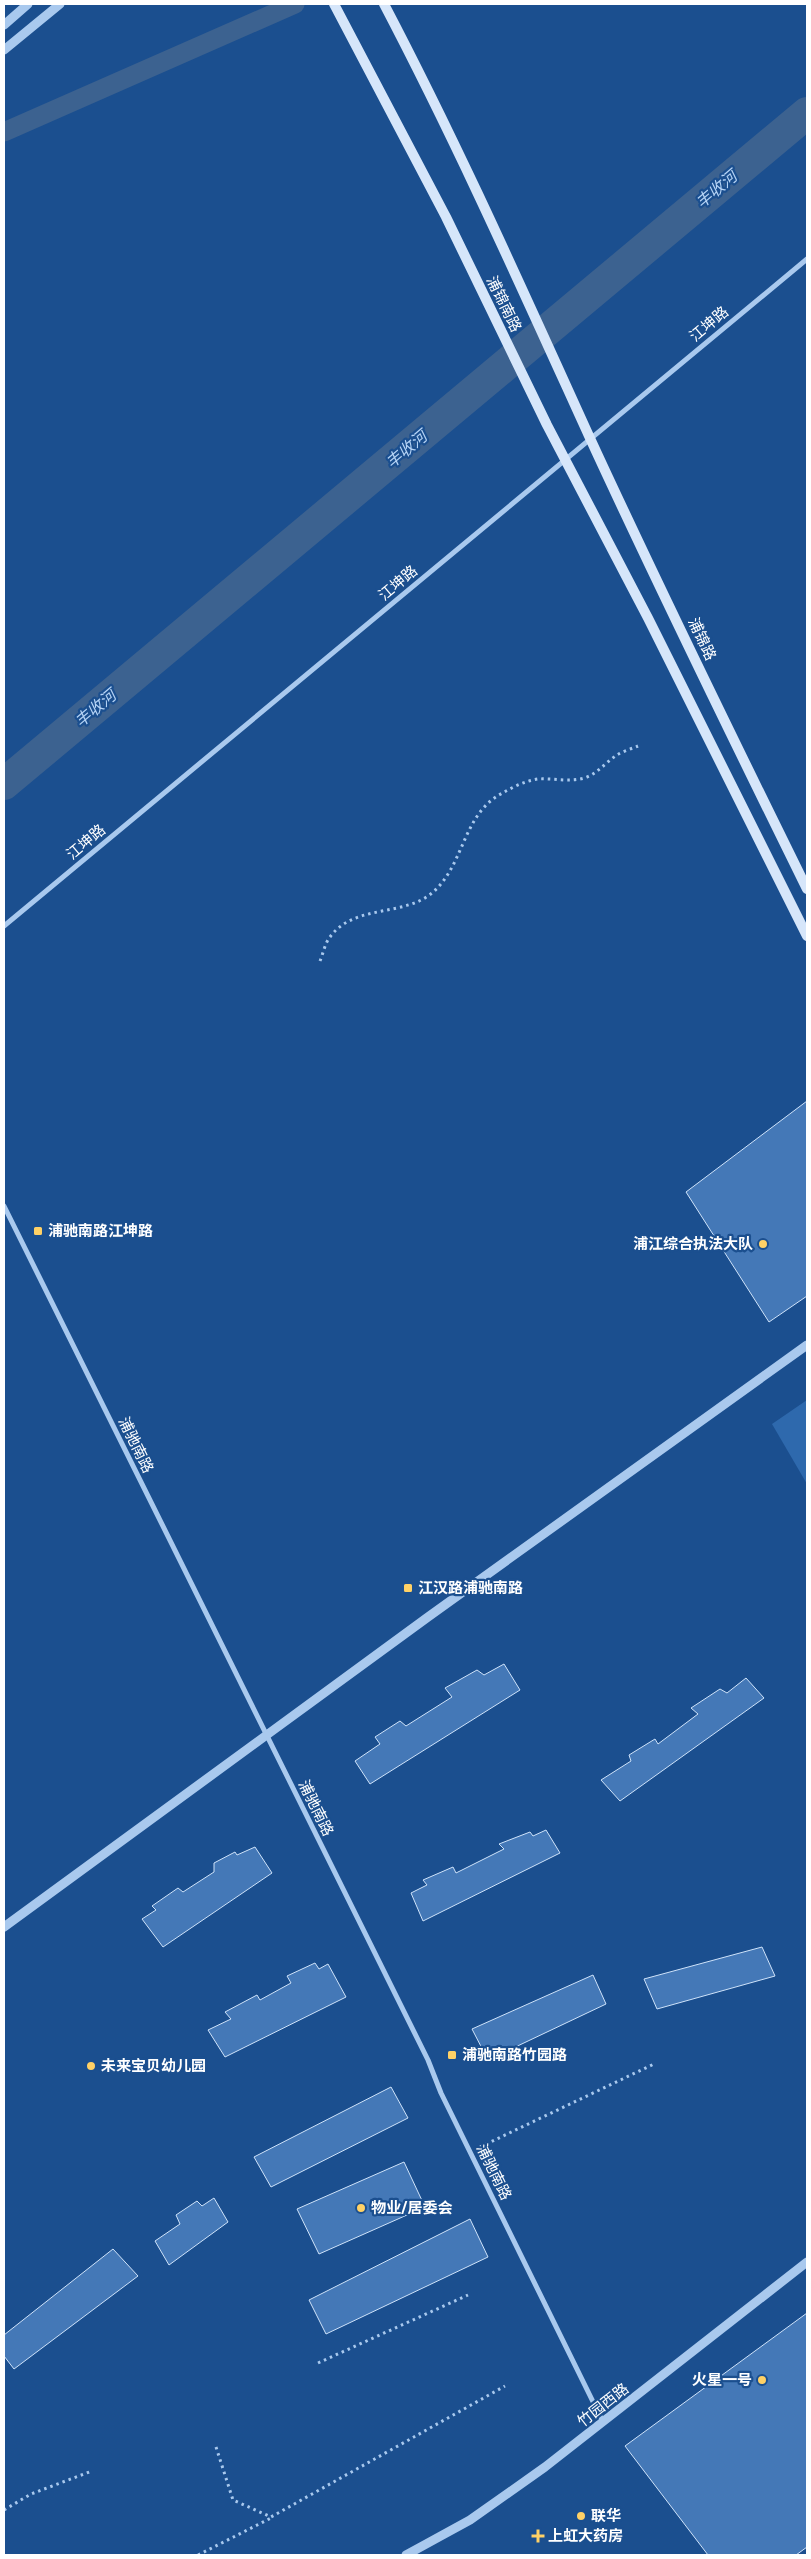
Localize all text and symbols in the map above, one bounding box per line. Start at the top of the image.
water label: 丰收河 [692,165,743,212]
street label: 浦锦南路 [483,273,525,335]
street label: 江坤路 [686,303,732,345]
water label: 丰收河 [382,425,433,472]
street label: 江坤路 [375,562,421,604]
street label: 浦锦路 [684,615,720,663]
water label: 丰收河 [71,684,122,731]
street label: 江坤路 [63,821,109,863]
place label: 浦驰南路江坤路 [48,1222,153,1240]
marker: 浦驰南路江坤路 [32,1225,44,1237]
place label: 浦江综合执法大队 [633,1235,753,1253]
marker: 浦江综合执法大队 [757,1238,769,1250]
street label: 浦驰南路 [115,1414,157,1476]
place label: 江汉路浦驰南路 [418,1579,523,1597]
marker: 江汉路浦驰南路 [402,1582,414,1594]
street label: 浦驰南路 [295,1777,337,1839]
place label: 浦驰南路竹园路 [462,2046,567,2064]
marker: 浦驰南路竹园路 [446,2049,458,2061]
place label: 未来宝贝幼儿园 [101,2057,206,2075]
marker: 未来宝贝幼儿园 [85,2060,97,2072]
street label: 浦驰南路 [473,2141,515,2203]
place label: 物业/居委会 [371,2199,452,2217]
marker: 物业/居委会 [355,2202,367,2214]
place label: 火星一号 [692,2371,752,2389]
marker: 火星一号 [756,2374,768,2386]
street label: 竹园西路 [574,2379,632,2431]
place label: 联华 [591,2507,621,2525]
marker: 联华 [575,2510,587,2522]
place label: 上虹大药房 [548,2527,623,2545]
marker: 上虹大药房 [532,2530,544,2542]

